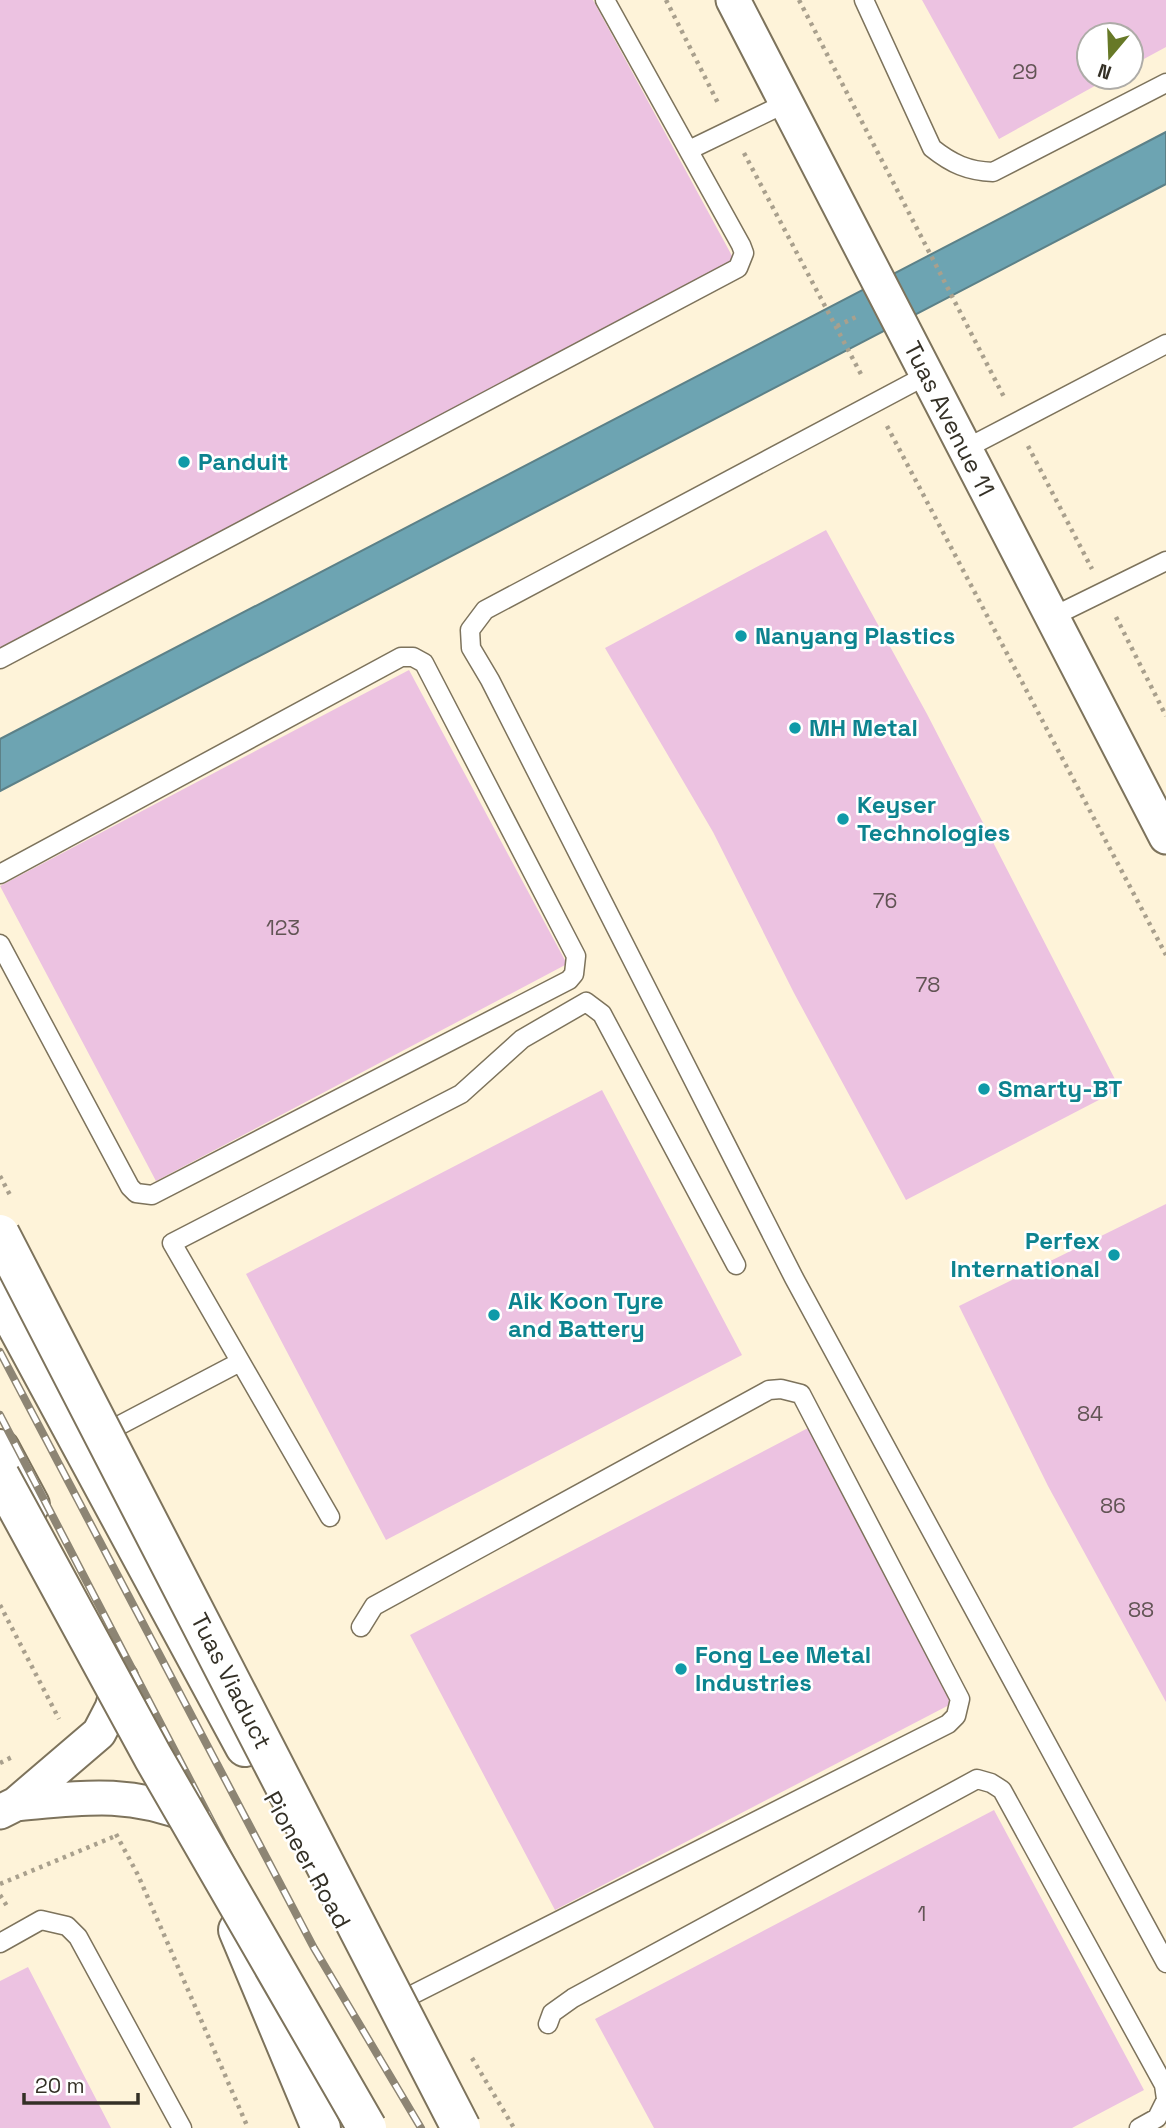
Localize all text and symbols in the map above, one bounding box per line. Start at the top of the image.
north arrow [1075,21,1145,91]
house number: 29 [1012,58,1038,85]
text: N [1095,58,1115,85]
street label: Tuas Avenue 11 [897,336,1002,502]
place label: Panduit [198,446,288,477]
marker: Panduit [176,454,192,470]
place label: Nanyang Plastics [755,620,955,651]
marker: Nanyang Plastics [733,628,749,644]
place label: MH Metal [809,712,918,743]
marker: MH Metal [787,720,803,736]
place label: Keyser Technologies [857,789,1010,848]
marker: Keyser Technologies [835,811,851,827]
house number: 76 [873,887,897,914]
house number: 123 [266,914,300,941]
house number: 78 [916,971,940,998]
place label: Smarty-BT [998,1073,1122,1104]
marker: Smarty-BT [976,1081,992,1097]
place label: Perfex International [951,1225,1100,1284]
marker: Perfex International [1106,1247,1122,1263]
place label: Aik Koon Tyre and Battery [508,1285,664,1344]
marker: Aik Koon Tyre and Battery [486,1307,502,1323]
house number: 84 [1077,1400,1103,1427]
house number: 86 [1100,1492,1126,1519]
house number: 88 [1128,1596,1154,1623]
street label: Tuas Viaduct [184,1608,279,1754]
place label: Fong Lee Metal Industries [695,1639,871,1698]
marker: Fong Lee Metal Industries [673,1661,689,1677]
street label: Pioneer Road [257,1786,358,1934]
house number: 1 [918,1900,926,1927]
scale bar [24,2062,138,2106]
text: 20 m [35,2072,85,2099]

